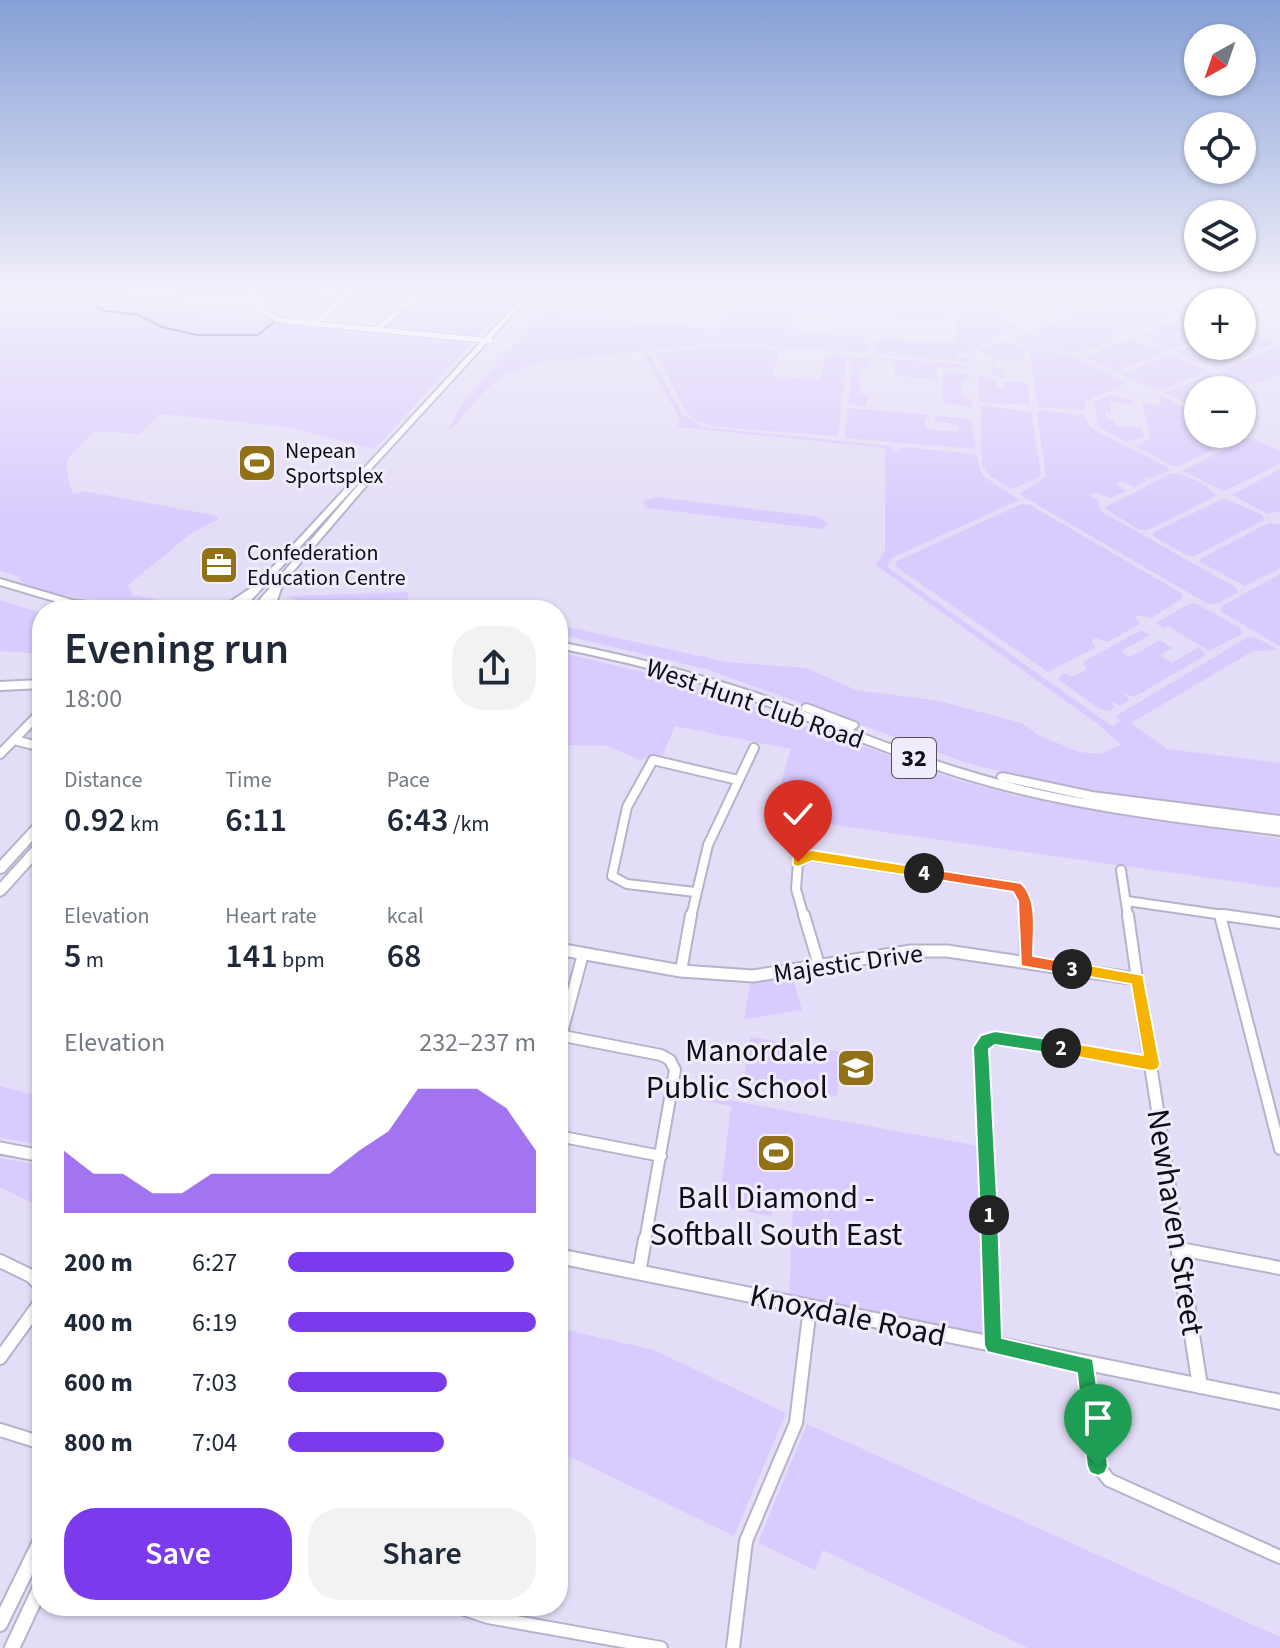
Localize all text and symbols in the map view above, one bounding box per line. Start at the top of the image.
north arrow [1184,24,1256,96]
map controls [1184,24,1256,448]
button: locate [1184,112,1256,184]
button: layers [1184,200,1256,272]
button: + [1184,288,1256,360]
button: − [1184,376,1256,448]
place label: Nepean Sportsplex [285,435,384,492]
sports icon: Nepean Sportsplex [236,442,278,484]
place label: Confederation Education Centre [247,537,406,594]
office icon: Confederation Education Centre [198,544,240,586]
text: Evening run [64,618,289,681]
button: share [452,626,536,710]
street label: West Hunt Club Road [641,649,869,758]
text: 18:00 [64,680,122,717]
road number: 32 [892,738,936,778]
text: Distance [64,764,142,796]
text: Time [225,764,272,796]
text: Pace [387,764,430,796]
pin [764,780,832,862]
icon: check [776,792,820,836]
text: 0.92 [64,796,126,845]
text: 6:11 [225,796,287,845]
text: 6:43 [387,796,448,845]
text: km [126,808,159,840]
text: /km [448,808,490,840]
pin: 4 [904,853,944,893]
text: 4 [918,857,930,889]
text: Elevation [64,900,150,932]
text: Heart rate [225,900,317,932]
text: kcal [387,900,424,932]
text: 5 [64,932,81,981]
text: 141 [225,932,278,981]
text: 68 [387,932,422,981]
street label: Majestic Drive [771,935,925,992]
text: m [81,944,104,976]
text: bpm [278,944,325,976]
pin: 3 [1052,949,1092,989]
text: 3 [1066,953,1078,985]
text: Elevation [64,1024,165,1061]
text: 232–237 m [419,1024,536,1061]
place label: Manordale Public School [646,1028,828,1111]
pin: 2 [1041,1028,1081,1068]
text: 2 [1055,1032,1067,1064]
school or university icon: Manordale Public School [835,1047,877,1089]
street label: Newhaven Street [1134,1106,1216,1339]
sports icon: Ball Diamond - Softball South East [755,1132,797,1174]
place label: Ball Diamond - Softball South East [650,1175,902,1258]
pin: 1 [969,1195,1009,1235]
text: 1 [983,1199,995,1231]
text: 200 m [64,1244,133,1281]
text: 6:27 [192,1244,237,1281]
street label: Knoxdale Road [745,1273,950,1359]
text: 400 m [64,1304,133,1341]
text: 6:19 [192,1304,237,1341]
text: 600 m [64,1364,133,1401]
text: 7:03 [192,1364,237,1401]
pin [1064,1384,1132,1466]
icon: arrive [1076,1396,1120,1440]
text: 800 m [64,1424,133,1461]
text: 7:04 [192,1424,237,1461]
button: Save [64,1508,292,1600]
button: Share [308,1508,536,1600]

